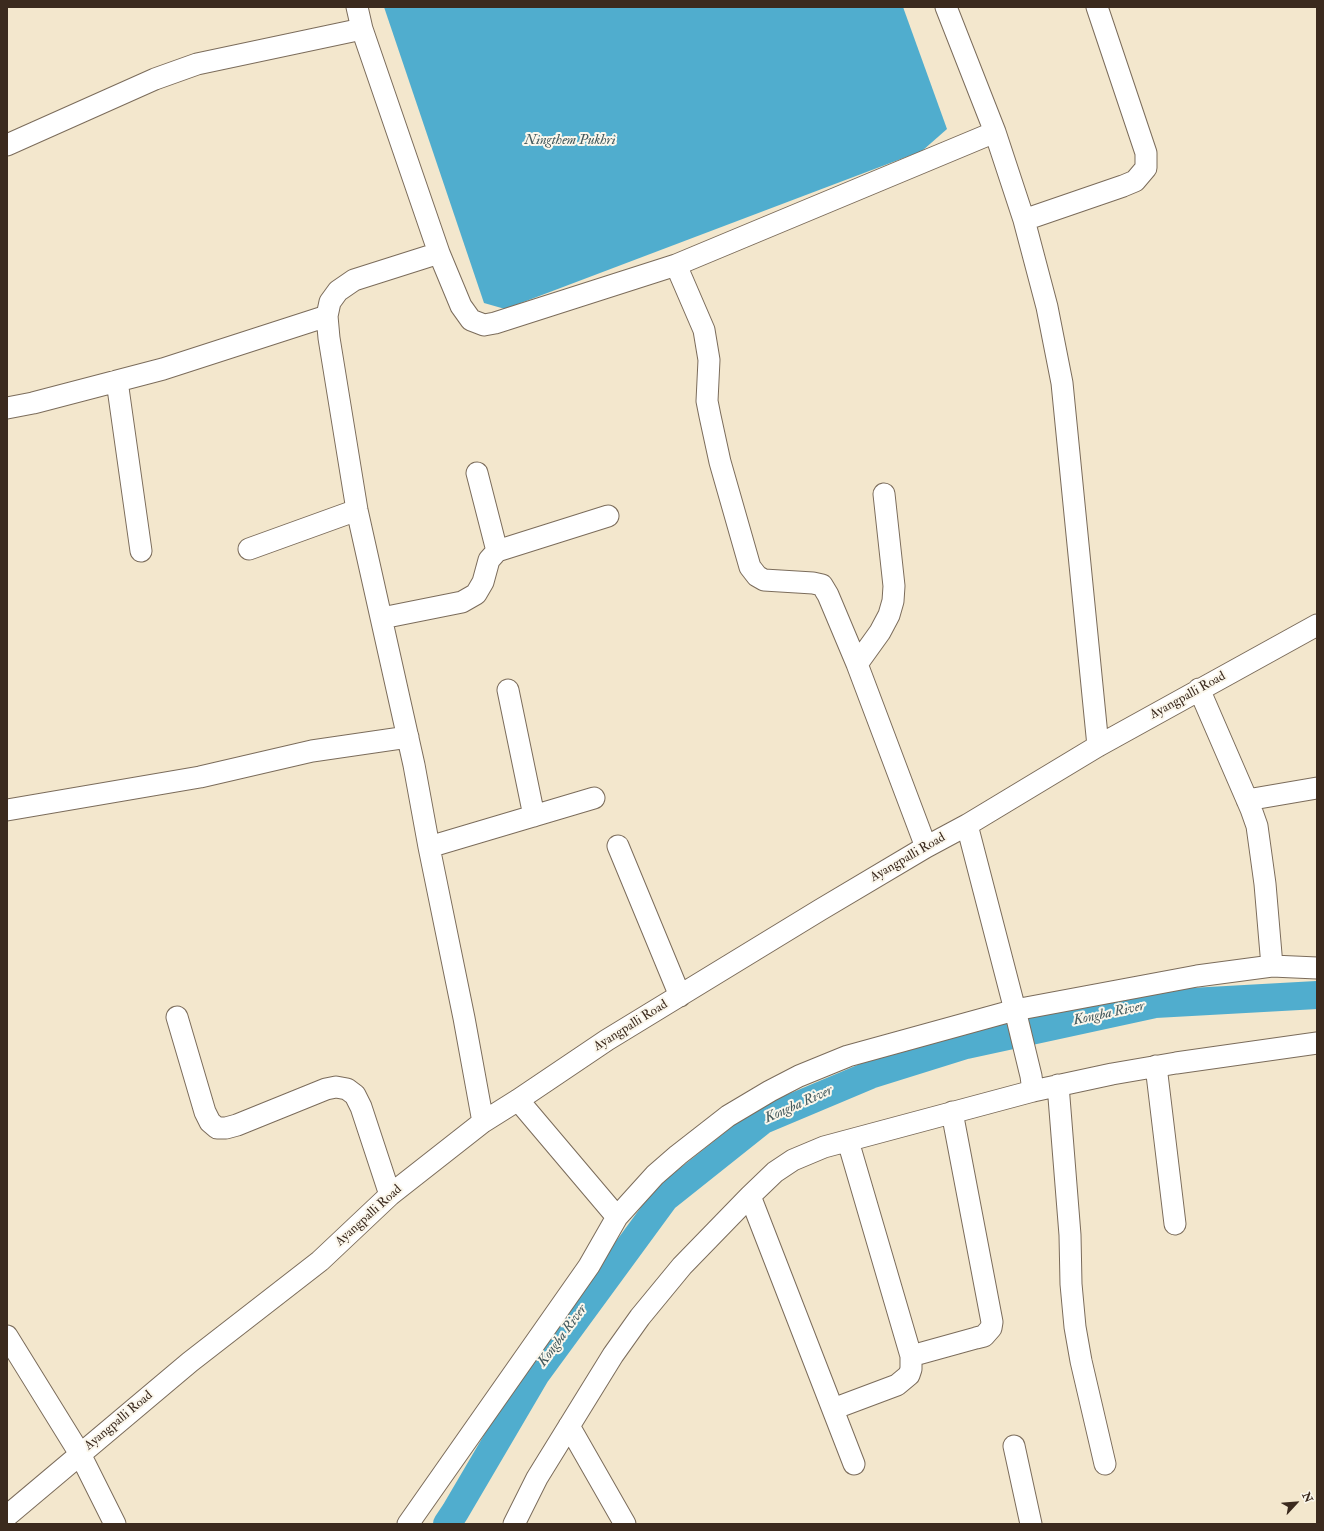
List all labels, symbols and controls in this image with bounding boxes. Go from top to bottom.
water label: Ningthem Pukhri [524,133,616,149]
street label: Ayangpalli Road [1147,669,1229,723]
street label: Ayangpalli Road [868,830,948,886]
street label: Ayangpalli Road [591,997,671,1055]
water label: Kongba River [1072,998,1146,1030]
water label: Kongba River [762,1083,836,1127]
street label: Ayangpalli Road [333,1182,405,1250]
water label: Kongba River [535,1302,591,1370]
street label: Ayangpalli Road [82,1388,156,1454]
north arrow [1276,1483,1316,1523]
text: N [1299,1490,1315,1505]

